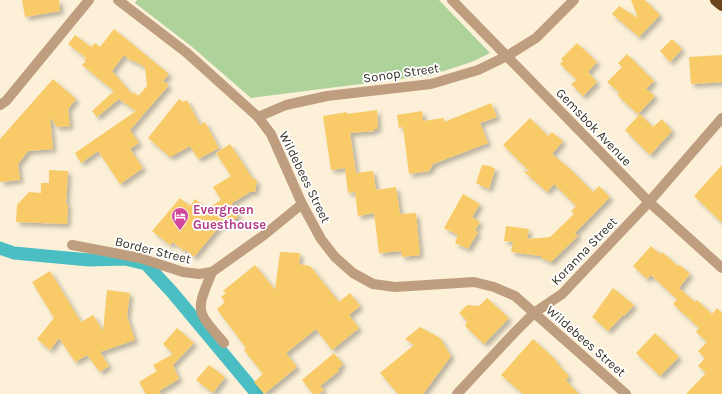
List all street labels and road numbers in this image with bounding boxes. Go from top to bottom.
street label: Sonop Street [362,60,440,86]
street label: Gemsbok Avenue [553,85,635,169]
street label: Wildebees Street [276,129,334,225]
street label: Koranna Street [548,214,620,288]
street label: Border Street [113,233,193,267]
street label: Wildebees Street [543,302,629,380]

